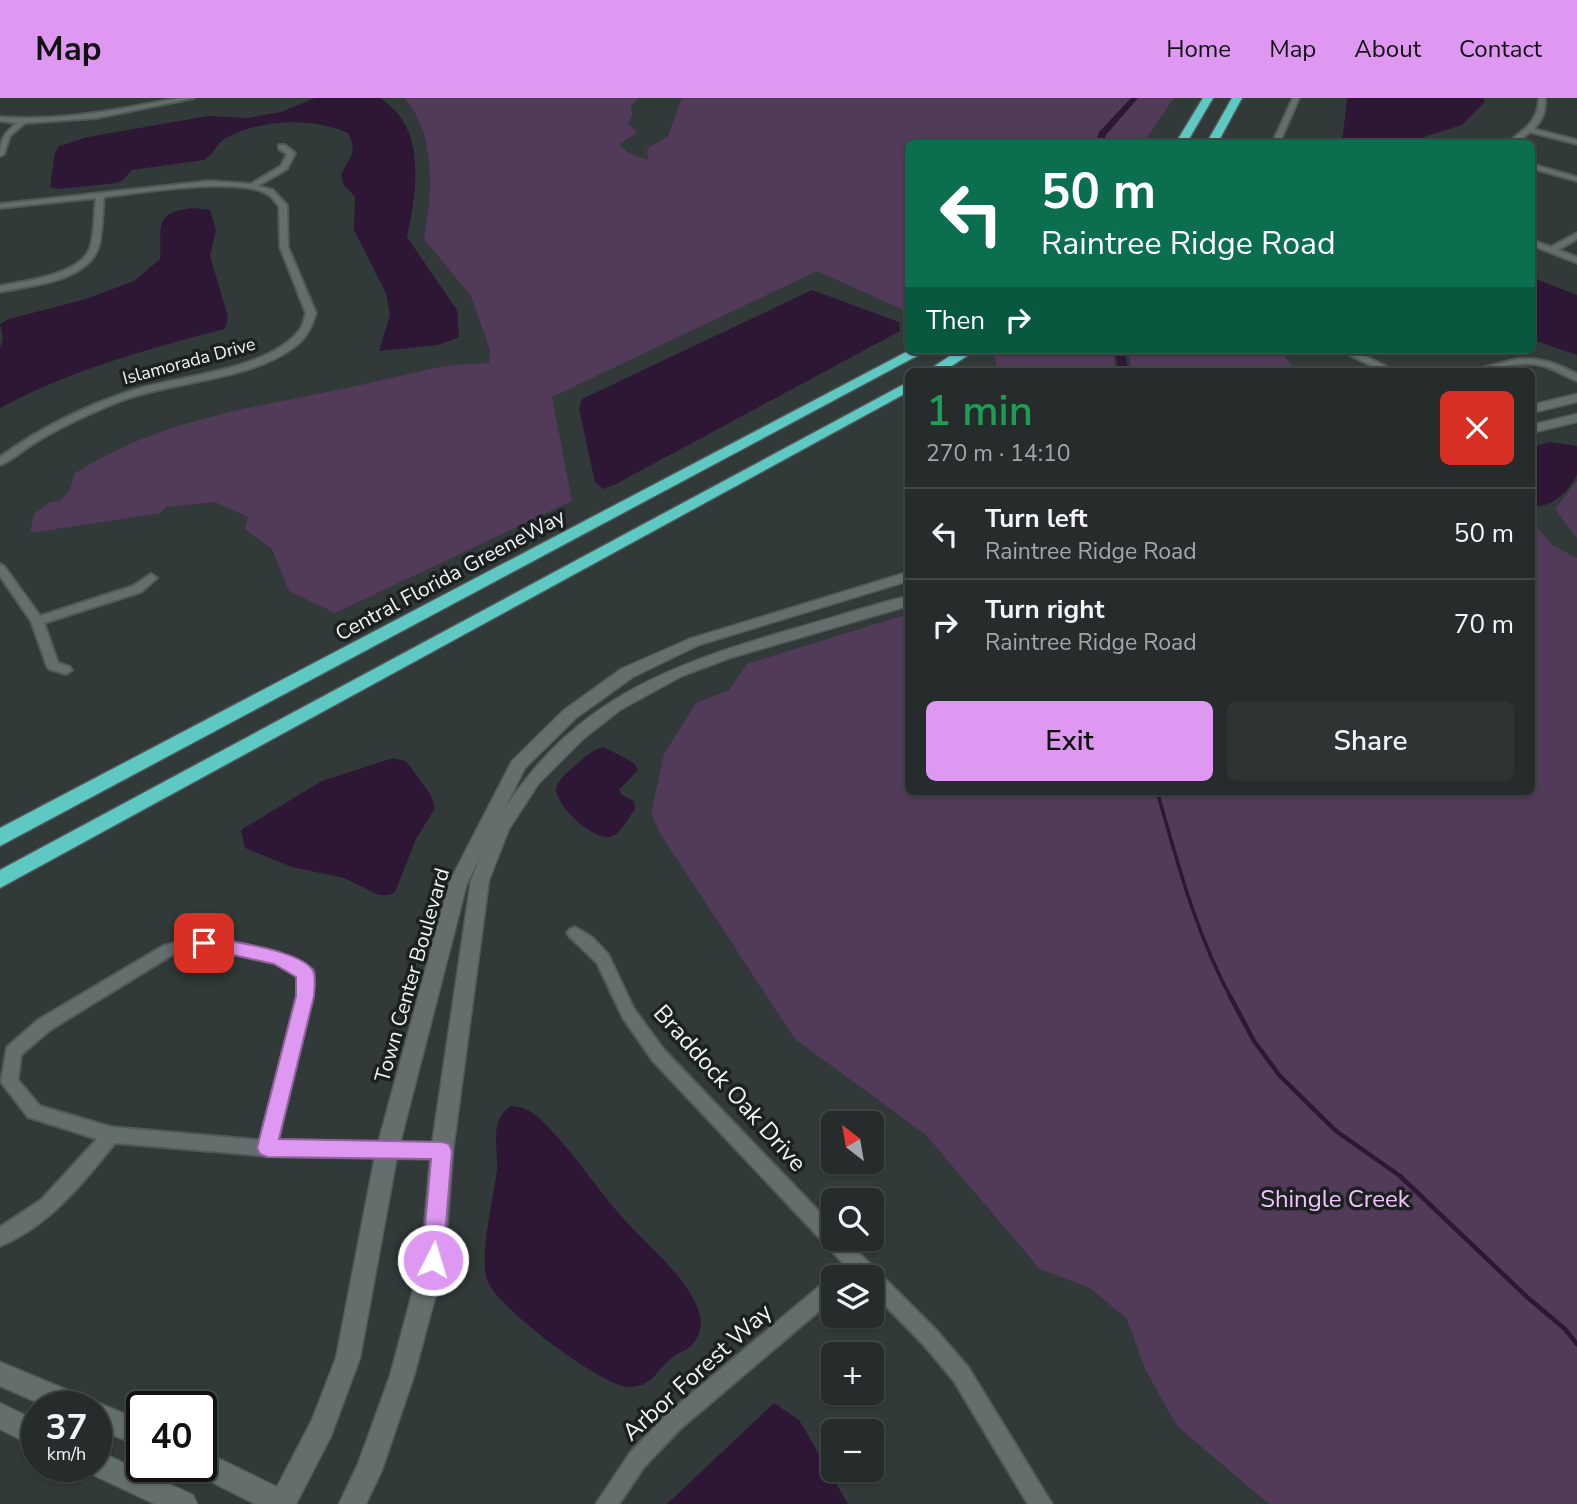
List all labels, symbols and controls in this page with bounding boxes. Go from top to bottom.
text: Map [35,27,102,72]
text: Home [1166,33,1231,65]
text: Map [1269,33,1316,65]
text: About [1354,33,1421,65]
text: Contact [1459,33,1542,65]
text: 50 m [1041,158,1156,225]
icon: left [926,168,1017,259]
text: Raintree Ridge Road [1041,222,1336,265]
icon: right [999,301,1037,339]
text: Then [926,303,985,338]
street label: Islamorada Drive [120,332,258,390]
text: 1 min [926,383,1033,440]
button: close [1440,391,1514,465]
text: 270 m · 14:10 [926,438,1071,469]
text: Turn left [985,501,1088,536]
street label: Central Florida GreeneWay [330,502,570,648]
icon: left [926,515,964,553]
text: 50 m [1454,516,1514,551]
text: Raintree Ridge Road [985,536,1197,567]
text: Turn right [985,592,1104,627]
icon: right [926,606,964,644]
text: 70 m [1454,607,1514,642]
text: Raintree Ridge Road [985,627,1197,658]
button: Exit [926,701,1213,781]
button: Share [1227,701,1514,781]
street label: Town Center Boulevard [368,865,456,1085]
pin [174,913,234,973]
icon: arrive [185,924,223,962]
street label: Braddock Oak Drive [646,998,814,1178]
north arrow [821,1111,884,1174]
map controls [821,1111,884,1482]
park label: Shingle Creek [1260,1183,1411,1215]
button: search [821,1188,884,1251]
position arrow [396,1223,470,1297]
button: layers [821,1265,884,1328]
street label: Arbor Forest Way [615,1296,779,1448]
button: + [821,1342,884,1405]
speed limit sign: 40 [126,1391,217,1482]
text: 37 [45,1404,88,1451]
button: − [821,1419,884,1482]
text: km/h [47,1442,86,1466]

